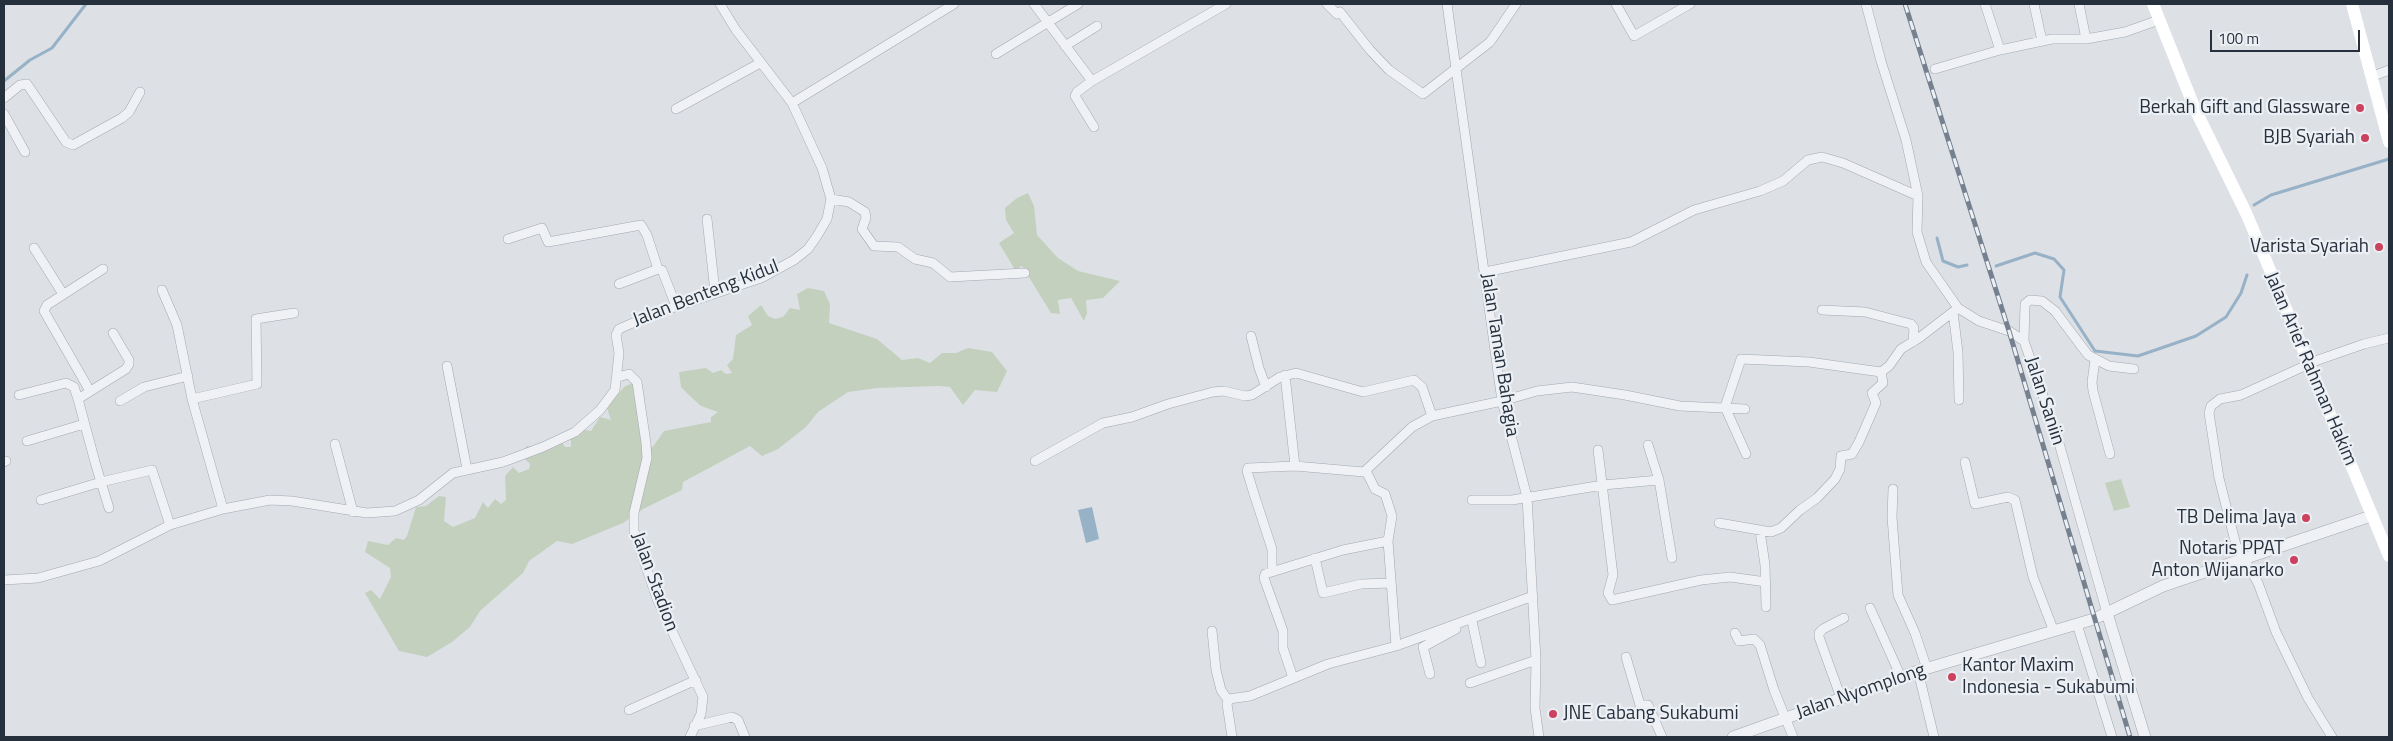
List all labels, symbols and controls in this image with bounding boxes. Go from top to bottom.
scale bar [2213,20,2363,52]
text: 100 m [2218,27,2259,50]
place label: Berkah Gift and Glassware [2139,97,2350,119]
marker: Berkah Gift and Glassware [2354,102,2366,114]
place label: BJB Syariah [2263,127,2355,149]
marker: BJB Syariah [2359,132,2371,144]
place label: Varista Syariah [2250,236,2369,258]
marker: Varista Syariah [2373,241,2385,253]
street label: Jalan Benteng Kidul [630,256,782,332]
street label: Jalan Arief Rahman Hakim [2259,269,2361,469]
street label: Jalan Taman Bahagia [1475,272,1523,438]
street label: Jalan Saniin [2019,354,2069,448]
place label: TB Delima Jaya [2177,507,2296,529]
marker: TB Delima Jaya [2300,512,2312,524]
street label: Jalan Stadion [625,529,683,635]
place label: Notaris PPAT Anton Wijanarko [2152,538,2284,582]
marker: Notaris PPAT Anton Wijanarko [2288,554,2300,566]
place label: Kantor Maxim Indonesia - Sukabumi [1962,655,2135,699]
street label: Jalan Nyomplong [1793,659,1929,725]
marker: Kantor Maxim Indonesia - Sukabumi [1946,671,1958,683]
place label: JNE Cabang Sukabumi [1563,703,1739,725]
marker: JNE Cabang Sukabumi [1547,708,1559,720]

